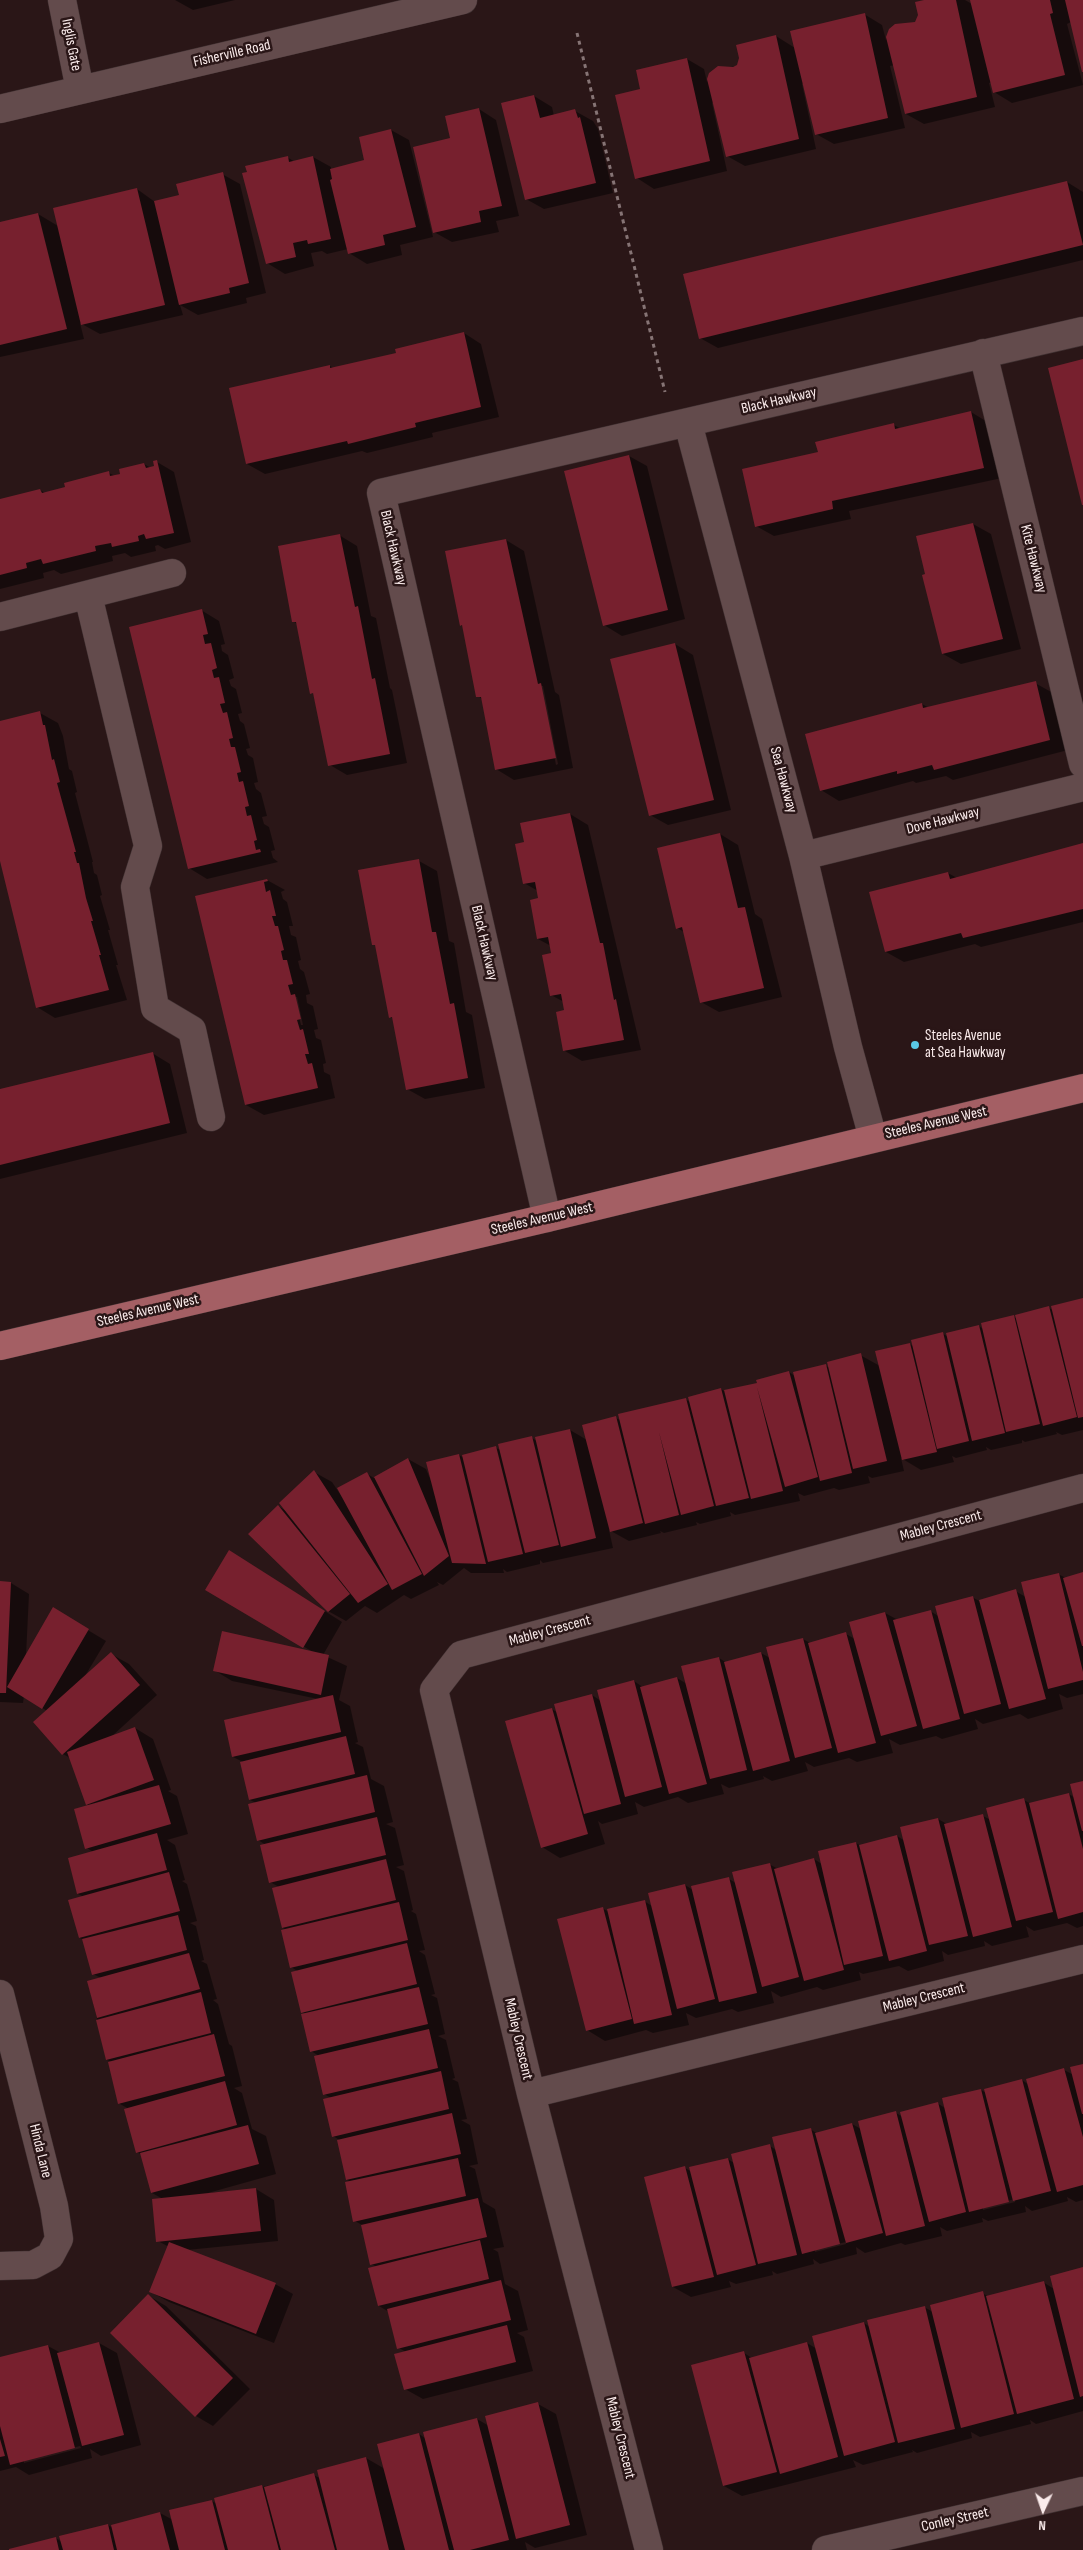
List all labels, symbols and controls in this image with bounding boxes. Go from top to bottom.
street label: Inglis Gate [57,17,85,73]
street label: Fisherville Road [192,36,272,72]
street label: Black Hawkway [740,384,818,418]
street label: Black Hawkway [376,509,410,587]
street label: Kite Hawkway [1016,523,1050,595]
street label: Sea Hawkway [766,745,800,815]
street label: Dove Hawkway [905,803,981,839]
street label: Black Hawkway [467,904,501,982]
place label: Steeles Avenue at Sea Hawkway [925,1027,1006,1062]
marker: Steeles Avenue at Sea Hawkway [909,1039,921,1051]
street label: Steeles Avenue West [883,1103,989,1143]
street label: Steeles Avenue West [489,1199,595,1239]
street label: Steeles Avenue West [95,1291,201,1331]
street label: Mabley Crescent [898,1506,984,1546]
street label: Mabley Crescent [507,1611,593,1651]
street label: Mabley Crescent [881,1979,967,2017]
street label: Mabley Crescent [500,1996,536,2082]
street label: Hinda Lane [25,2122,55,2180]
street label: Mabley Crescent [601,2395,639,2481]
north arrow [1018,2485,1068,2535]
street label: Conley Street [920,2504,990,2536]
text: N [1038,2517,1046,2534]

